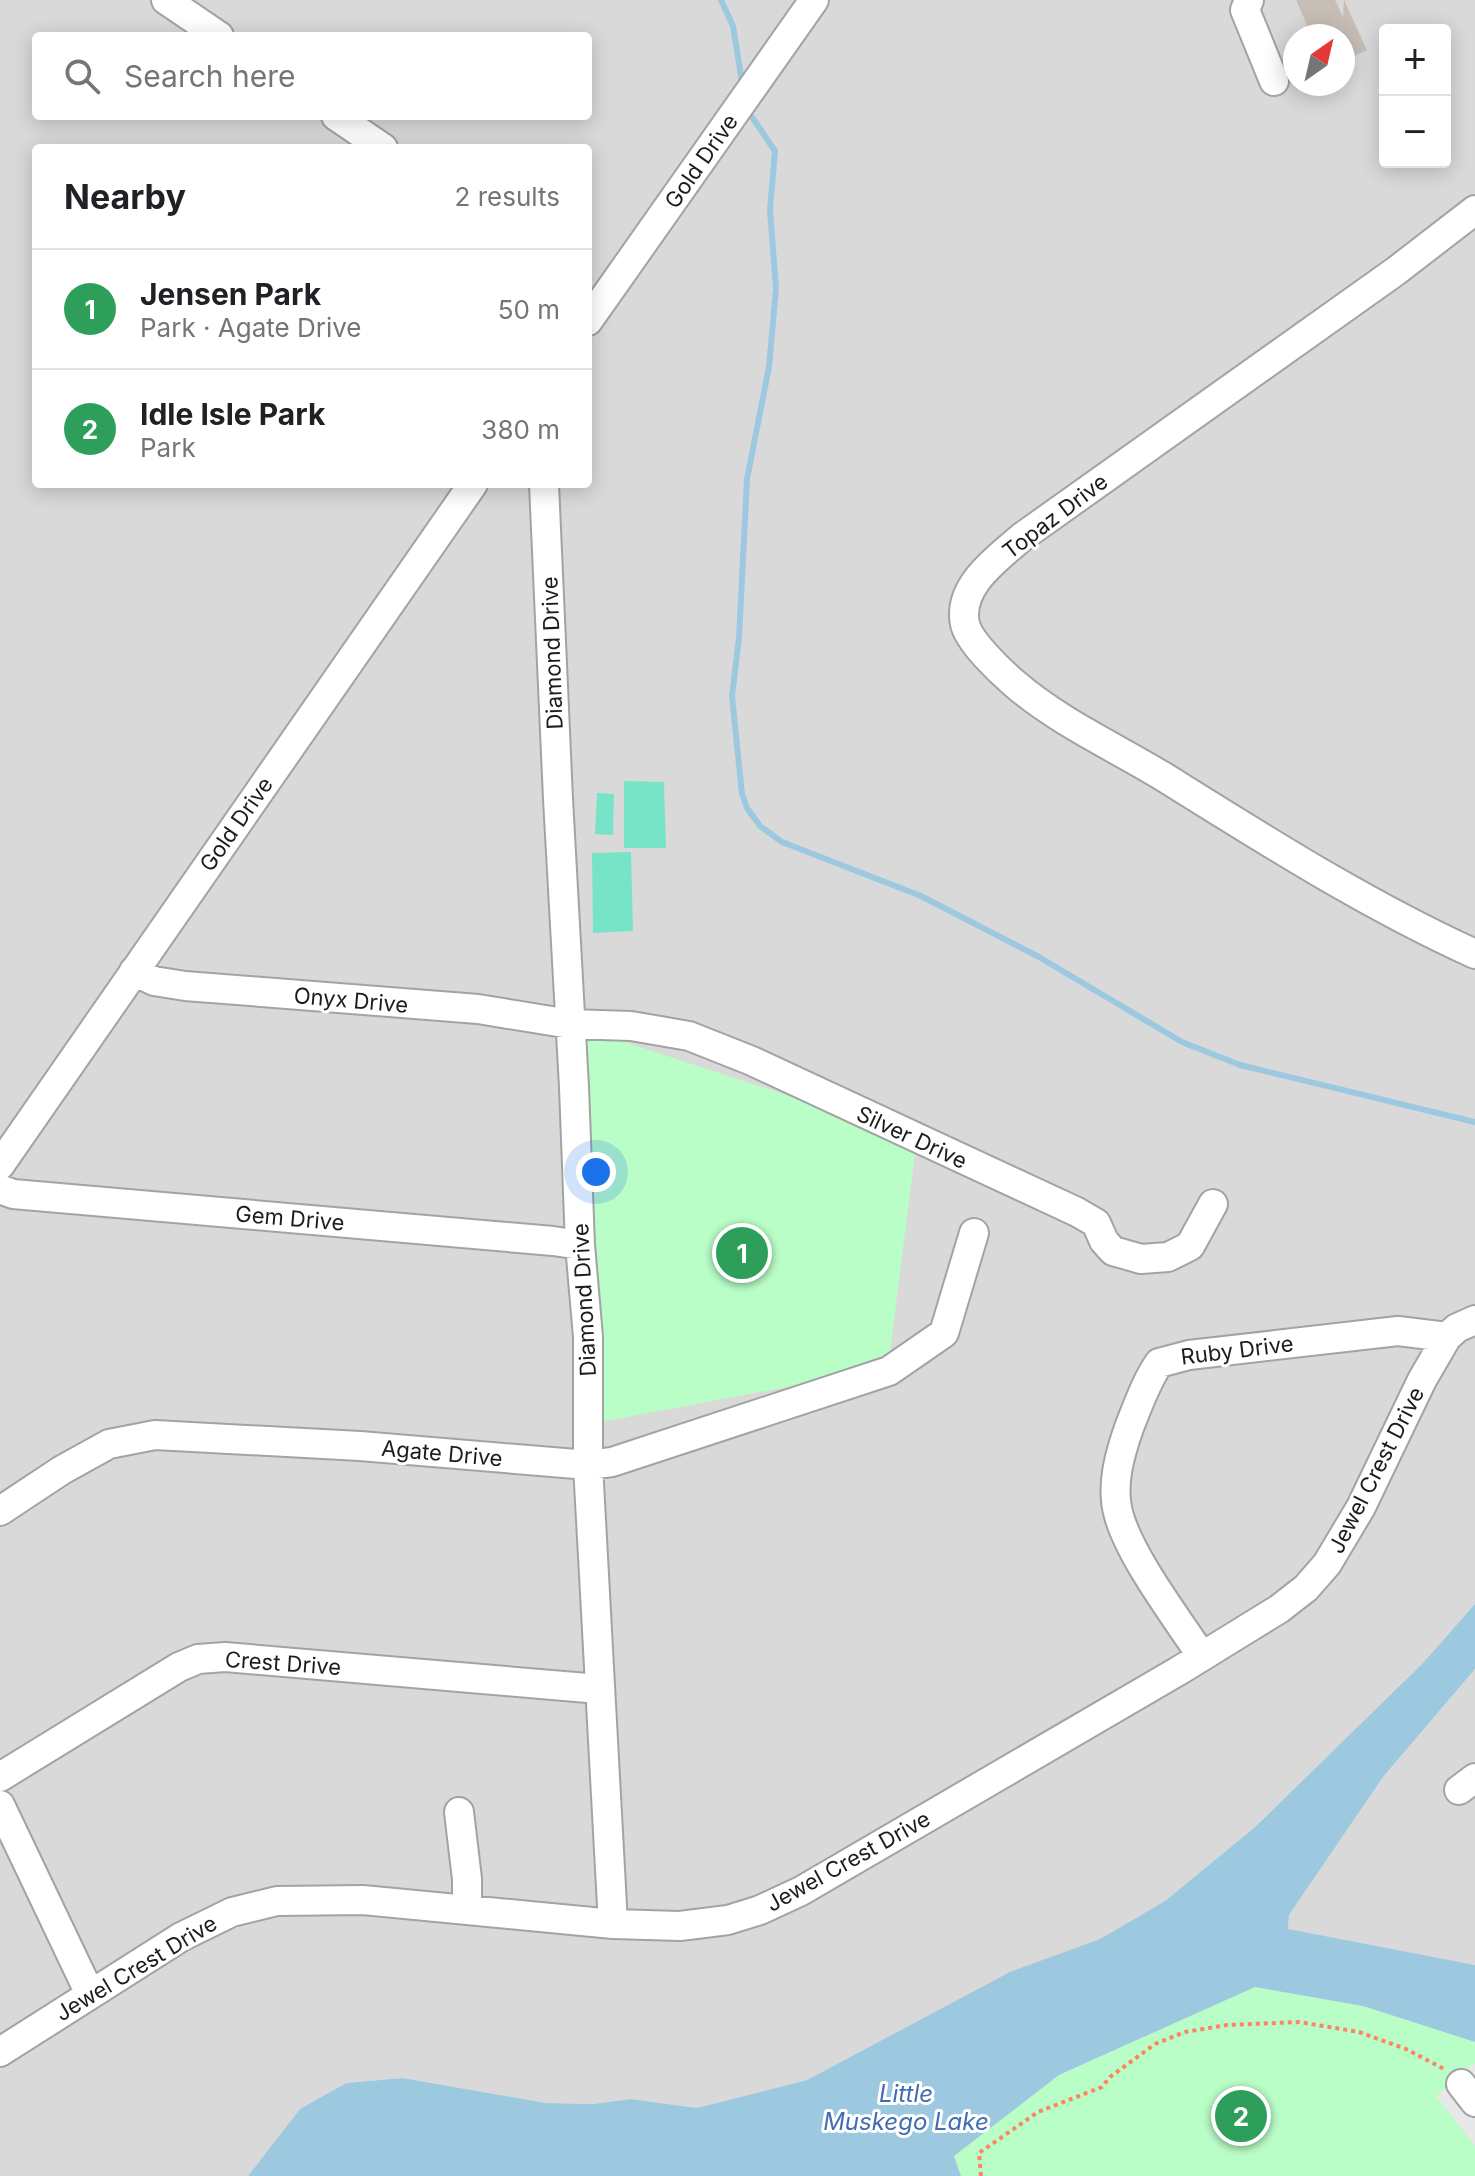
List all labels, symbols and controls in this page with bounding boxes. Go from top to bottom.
north arrow [1283,24,1355,96]
map controls [1379,24,1451,168]
button: + [1379,24,1451,96]
search box [32,32,592,120]
icon: search [60,54,104,98]
text: Search here [124,58,296,94]
button: − [1379,96,1451,168]
street label: Gold Drive [659,109,743,213]
text: Nearby [64,176,186,217]
text: 2 results [455,181,560,212]
text: Jensen Park [140,276,321,312]
text: 1 [84,294,96,325]
text: 50 m [498,294,560,325]
text: Park · Agate Drive [140,312,362,343]
text: Idle Isle Park [140,396,325,432]
text: 2 [82,414,98,445]
text: 380 m [481,414,560,445]
text: Park [140,432,196,463]
street label: Topaz Drive [997,468,1113,564]
street label: Diamond Drive [536,576,568,730]
street label: Gold Drive [194,772,278,876]
street label: Onyx Drive [293,982,409,1018]
street label: Silver Drive [853,1100,971,1174]
your location [576,1152,616,1192]
street label: Gem Drive [234,1200,346,1236]
street label: Diamond Drive [567,1223,601,1377]
pin: 1 [716,1223,768,1283]
street label: Ruby Drive [1179,1330,1295,1370]
street label: Jewel Crest Drive [1323,1382,1429,1558]
street label: Agate Drive [380,1435,504,1471]
street label: Crest Drive [224,1646,342,1680]
street label: Jewel Crest Drive [762,1805,934,1917]
street label: Jewel Crest Drive [51,1910,221,2026]
water label: Little Muskego Lake [823,2079,989,2136]
pin: 2 [1215,2086,1267,2146]

